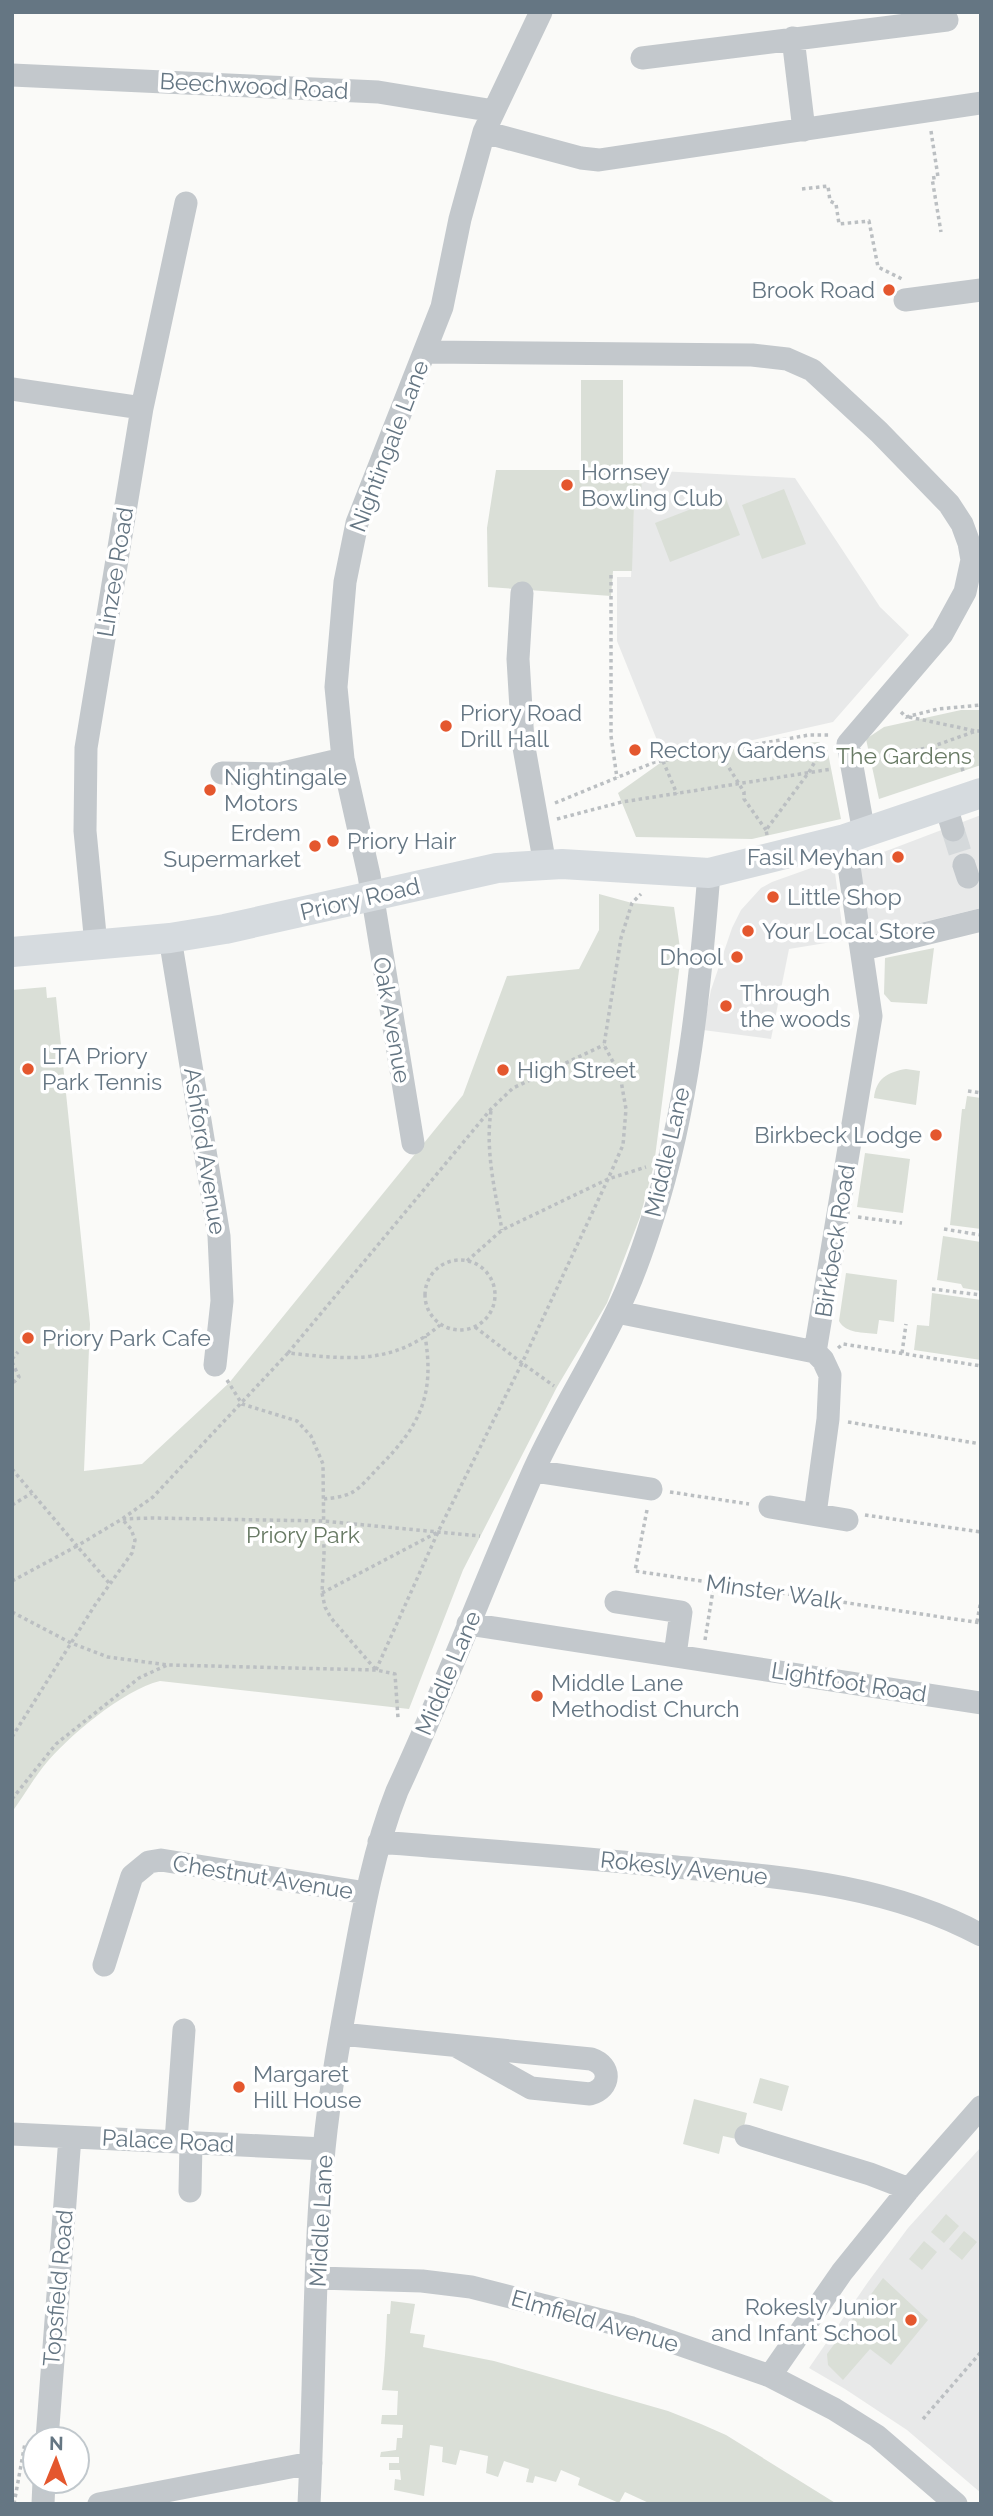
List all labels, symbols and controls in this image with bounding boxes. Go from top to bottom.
street label: Beechwood Road [159,67,349,104]
place label: Brook Road [751,276,875,303]
marker: Brook Road [881,282,897,298]
street label: Nightingale Lane [343,356,434,535]
place label: Hornsey Bowling Club [581,458,723,511]
marker: Hornsey Bowling Club [559,477,575,493]
street label: Linzee Road [91,505,138,639]
place label: Priory Road Drill Hall [460,699,582,752]
marker: Priory Road Drill Hall [438,718,454,734]
place label: Rectory Gardens [649,736,826,763]
marker: Rectory Gardens [627,742,643,758]
park label: The Gardens [836,742,972,769]
place label: Nightingale Motors [224,763,347,816]
marker: Nightingale Motors [202,782,218,798]
place label: Erdem Supermarket [163,819,301,872]
place label: Priory Hair [347,827,456,854]
marker: Priory Hair [325,833,341,849]
marker: Erdem Supermarket [307,838,323,854]
place label: Fasil Meyhan [747,843,884,870]
marker: Fasil Meyhan [890,849,906,865]
street label: Priory Road [297,872,422,925]
place label: Little Shop [787,883,902,910]
marker: Little Shop [765,889,781,905]
place label: Your Local Store [762,917,935,944]
marker: Your Local Store [740,923,756,939]
place label: Dhool [660,943,724,970]
marker: Dhool [729,949,745,965]
street label: Oak Avenue [368,955,417,1085]
place label: Through the woods [740,979,851,1032]
marker: Through the woods [718,998,734,1014]
place label: LTA Priory Park Tennis [42,1042,162,1095]
place label: High Street [517,1056,637,1083]
marker: LTA Priory Park Tennis [20,1061,36,1077]
marker: High Street [495,1062,511,1078]
street label: Ashford Avenue [179,1066,232,1236]
street label: Middle Lane [638,1084,695,1219]
place label: Birkbeck Lodge [754,1121,922,1148]
marker: Birkbeck Lodge [928,1127,944,1143]
street label: Birkbeck Road [809,1163,860,1319]
place label: Priory Park Cafe [42,1324,211,1351]
marker: Priory Park Cafe [20,1330,36,1346]
park label: Priory Park [246,1521,360,1548]
street label: Minster Walk [704,1569,844,1614]
street label: Middle Lane [409,1607,486,1739]
street label: Lightfoot Road [770,1656,929,1707]
place label: Middle Lane Methodist Church [551,1669,740,1722]
marker: Middle Lane Methodist Church [529,1688,545,1704]
street label: Rokesly Avenue [599,1845,769,1890]
street label: Chestnut Avenue [171,1849,355,1904]
place label: Margaret Hill House [253,2060,361,2113]
marker: Margaret Hill House [231,2079,247,2095]
street label: Palace Road [101,2124,235,2157]
street label: Middle Lane [304,2154,337,2288]
street label: Topsfield Road [37,2209,78,2367]
street label: Elmfield Avenue [508,2284,682,2357]
place label: Rokesly Junior and Infant School [711,2293,898,2346]
marker: Rokesly Junior and Infant School [903,2312,919,2328]
north arrow [21,2425,91,2495]
text: N [49,2432,64,2454]

